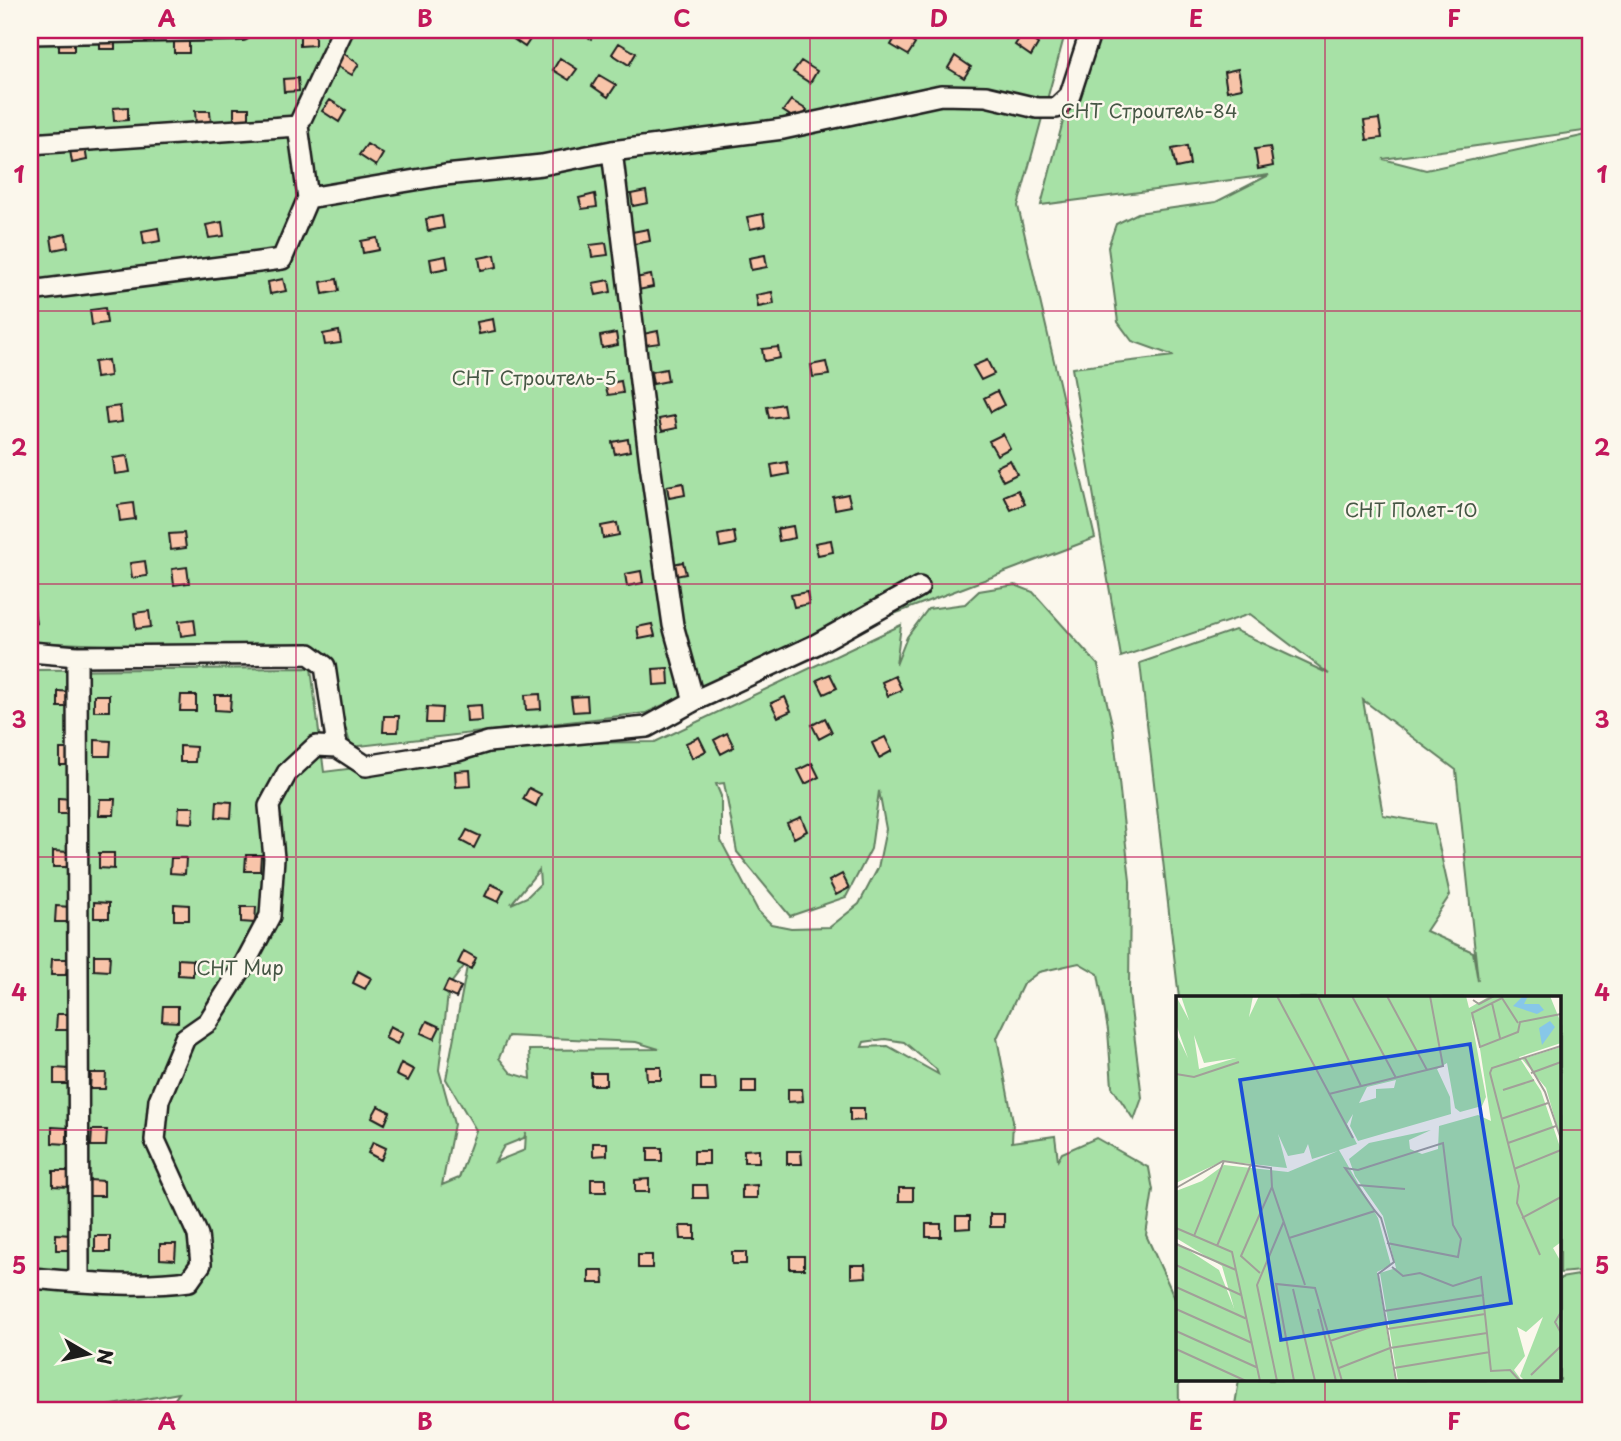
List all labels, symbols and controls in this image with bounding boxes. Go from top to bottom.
text: A [158,0,176,35]
text: B [417,0,433,35]
text: C [673,0,691,35]
text: D [930,0,948,35]
text: E [1189,0,1203,35]
text: F [1447,0,1461,35]
park label: СНТ Строитель-84 [1060,96,1238,124]
text: 1 [14,156,25,191]
text: 1 [1597,156,1608,191]
park label: СНТ Строитель-5 [452,363,616,391]
text: 2 [11,429,27,464]
text: 2 [1594,429,1610,464]
park label: СНТ Полет-10 [1345,495,1477,523]
text: 3 [11,701,27,736]
text: 3 [1594,701,1610,736]
park label: СНТ Мир [196,953,284,981]
text: 4 [11,974,27,1009]
text: 4 [1594,974,1610,1009]
inset map [1176,996,1562,1382]
text: 5 [12,1247,26,1282]
text: 5 [1595,1247,1609,1282]
north arrow [52,1318,122,1388]
text: N [91,1347,121,1366]
text: A [158,1403,176,1438]
text: B [417,1403,433,1438]
text: C [673,1403,691,1438]
text: D [930,1403,948,1438]
text: E [1189,1403,1203,1438]
text: F [1447,1403,1461,1438]

